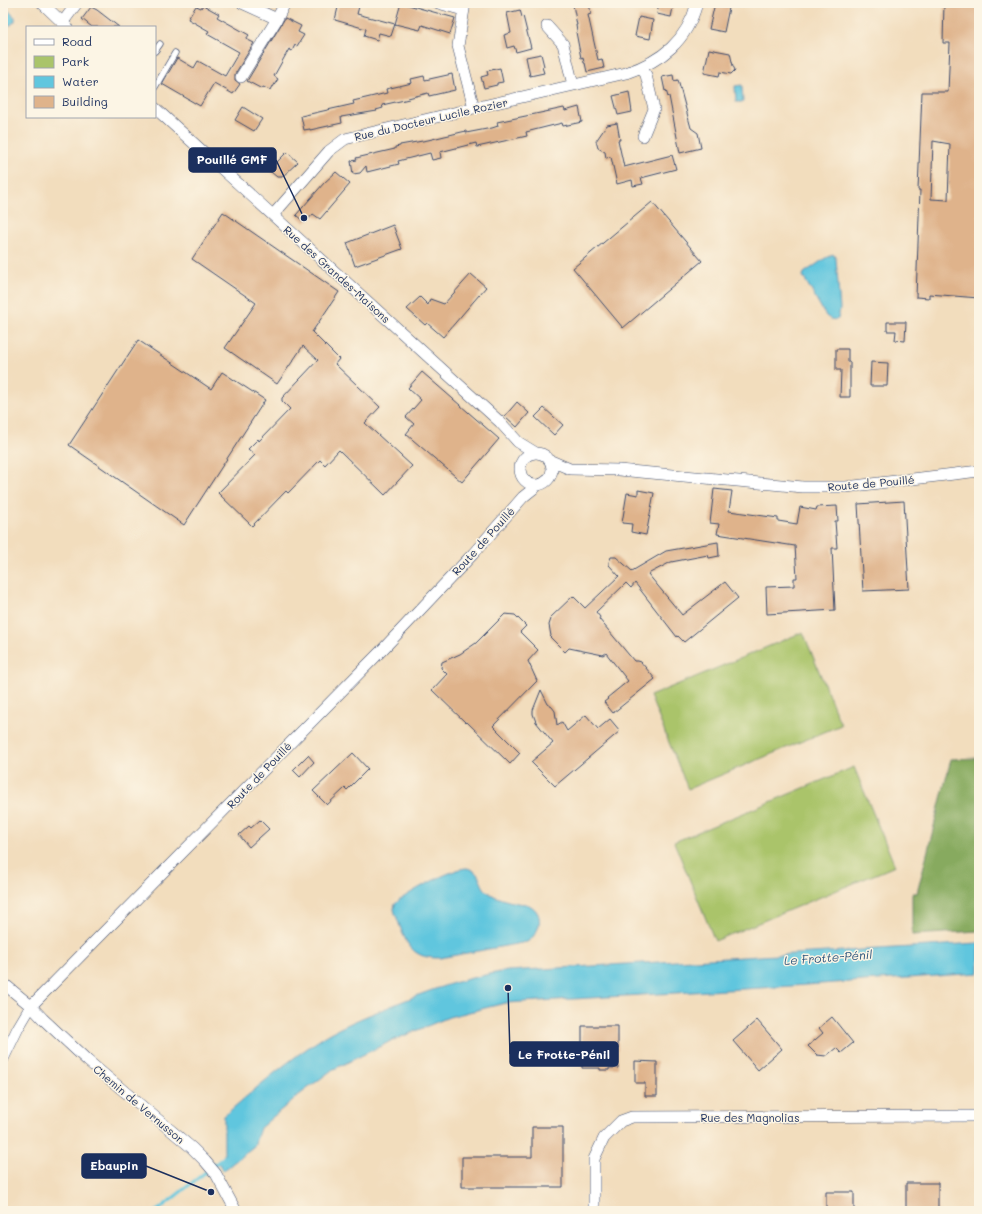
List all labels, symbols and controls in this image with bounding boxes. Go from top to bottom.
legend [26,26,156,118]
text: Road [62,33,92,49]
text: Park [62,53,89,69]
text: Water [62,73,99,89]
text: Building [62,93,108,109]
street label: Rue du Docteur Lucile Rozier [353,94,509,144]
callout: Pouillé GMF [189,148,276,172]
text: Pouillé GMF [196,151,268,167]
street label: Rue des Grandes-Maisons [280,222,394,326]
street label: Route de Pouillé [827,472,915,494]
street label: Route de Pouillé [448,504,518,578]
street label: Route de Pouillé [223,738,295,812]
water label: Le Frotte-Pénil [783,946,873,968]
callout: Le Frotte-Pénil [510,1042,618,1066]
text: Le Frotte-Pénil [518,1046,610,1062]
street label: Chemin de Vernusson [90,1061,188,1147]
street label: Rue des Magnolias [701,1110,800,1125]
callout: Ebaupin [82,1154,146,1178]
text: Ebaupin [90,1157,138,1173]

